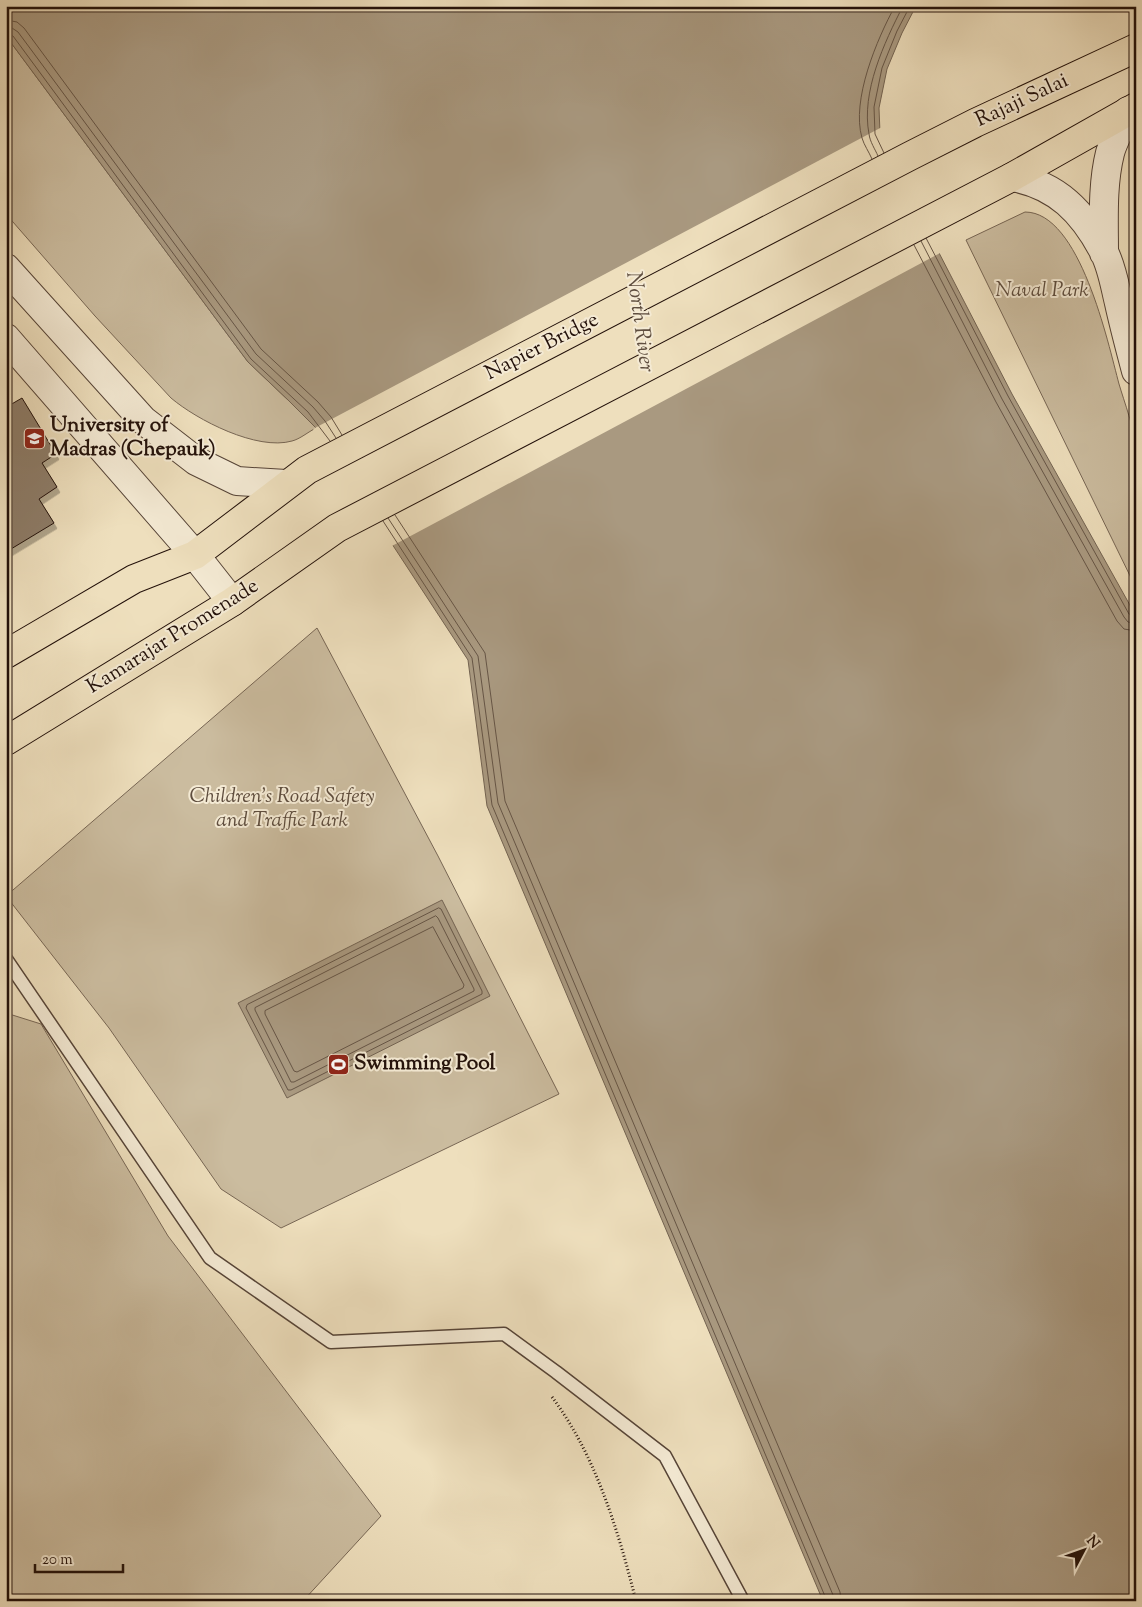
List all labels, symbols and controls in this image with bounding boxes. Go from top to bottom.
street label: Rajaji Salai [970,66,1074,136]
water label: North River [616,270,662,375]
park label: Naval Park [995,276,1089,306]
street label: Napier Bridge [480,305,604,389]
place label: University of Madras (Chepauk) [50,411,215,465]
school or university icon: University of Madras (Chepauk) [22,426,46,450]
street label: Kamarajar Promenade [81,572,265,702]
park label: Children's Road Safety and Traffic Park [189,782,375,836]
place label: Swimming Pool [354,1049,496,1079]
sports icon: Swimming Pool [326,1052,350,1076]
north arrow [1060,1524,1110,1574]
text: N [1081,1532,1104,1554]
scale bar [35,1542,122,1574]
text: 20 m [42,1550,73,1571]

